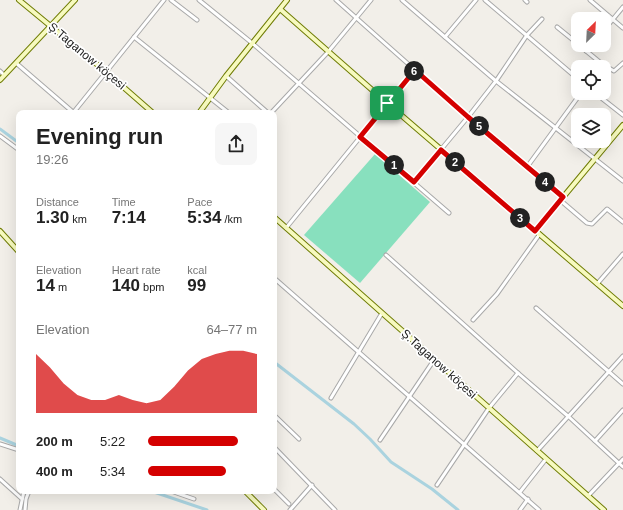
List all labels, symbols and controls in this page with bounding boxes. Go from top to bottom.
north arrow [571,12,611,52]
map controls [571,12,611,148]
street label: Ş.Taganow köçesi [45,20,129,92]
button: locate [571,60,611,100]
pin: 6 [404,61,424,81]
text: 6 [411,65,417,77]
pin [370,86,404,120]
icon: arrive [376,92,398,114]
button: layers [571,108,611,148]
pin: 5 [469,116,489,136]
text: 5 [476,120,482,132]
button: share [215,123,257,165]
text: Evening run [36,124,163,149]
text: 19:26 [36,152,69,167]
pin: 2 [445,152,465,172]
pin: 1 [384,155,404,175]
text: 2 [452,156,458,168]
text: 1 [391,159,397,171]
pin: 4 [535,172,555,192]
text: 4 [542,176,548,188]
text: Distance [36,196,79,208]
text: Time [112,196,136,208]
text: Pace [187,196,212,208]
text: 1.30 [36,208,69,227]
text: 7:14 [112,208,146,227]
text: 5:34 [187,208,221,227]
pin: 3 [510,208,530,228]
text: 3 [517,212,523,224]
text: km [69,213,87,225]
text: /km [221,213,242,225]
text: Elevation [36,264,81,276]
text: Heart rate [112,264,161,276]
text: kcal [187,264,207,276]
text: 14 [36,276,55,295]
text: 140 [112,276,140,295]
text: 99 [187,276,206,295]
text: m [55,281,67,293]
text: bpm [140,281,165,293]
text: Elevation [36,322,89,337]
text: 64–77 m [206,322,257,337]
street label: Ş.Taganow köçesi [398,326,480,402]
text: 200 m [36,434,73,449]
text: 5:22 [100,434,125,449]
text: 400 m [36,464,73,479]
text: 5:34 [100,464,125,479]

